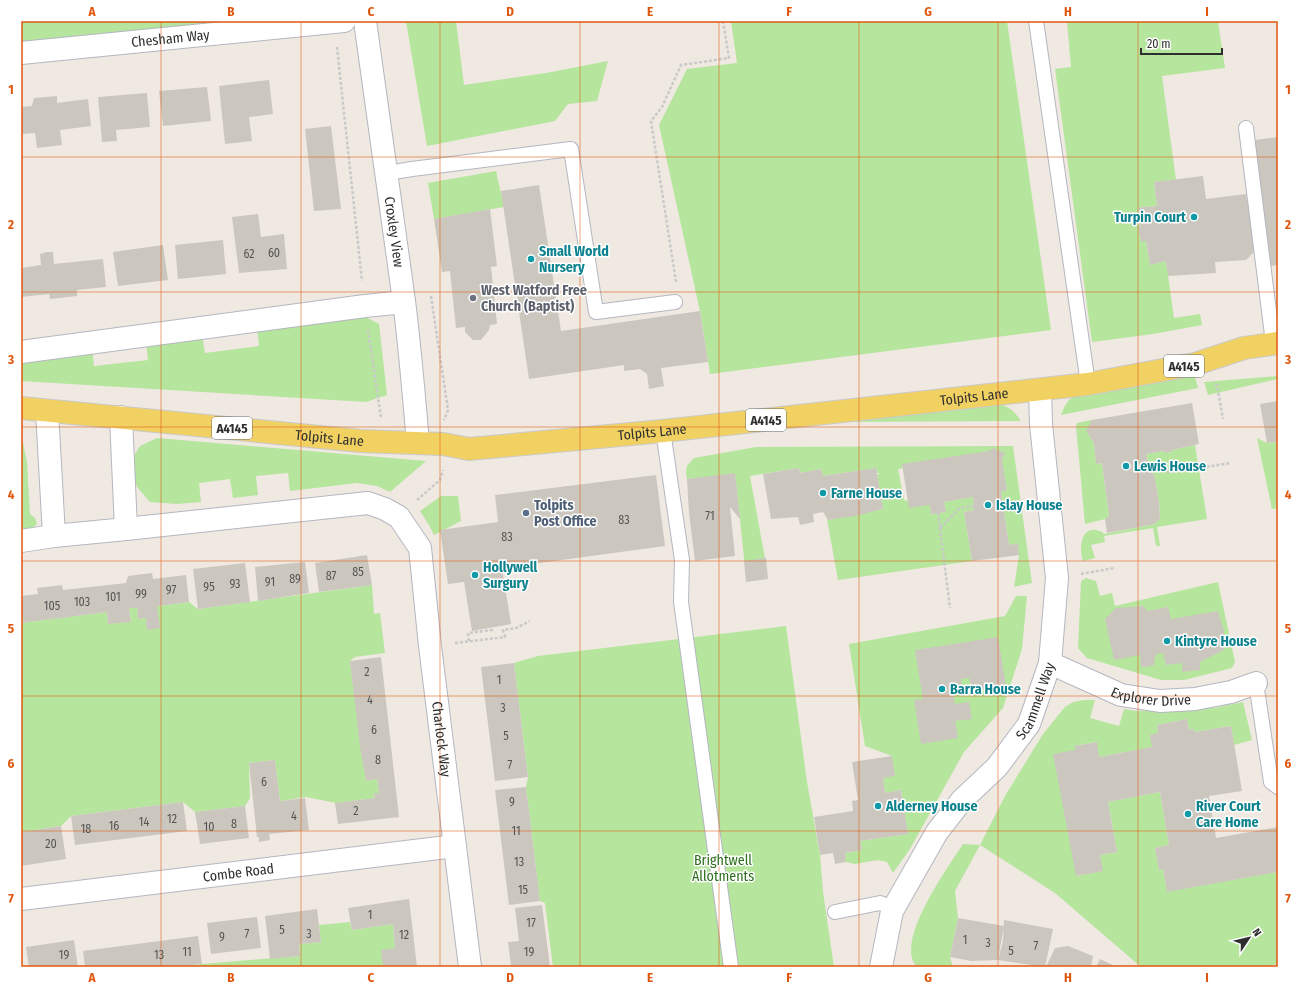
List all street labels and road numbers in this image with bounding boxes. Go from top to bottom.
street label: Chesham Way [130,26,211,51]
street label: Croxley View [381,195,408,269]
road number: A4145 [1164,355,1204,377]
street label: Tolpits Lane [939,384,1009,409]
road number: A4145 [746,409,786,431]
road number: A4145 [212,417,252,439]
street label: Tolpits Lane [617,420,687,444]
street label: Tolpits Lane [294,426,365,450]
street label: Scammell Way [1012,659,1058,743]
street label: Explorer Drive [1108,683,1191,710]
street label: Charlock Way [428,700,455,779]
street label: Combe Road [202,860,275,885]

